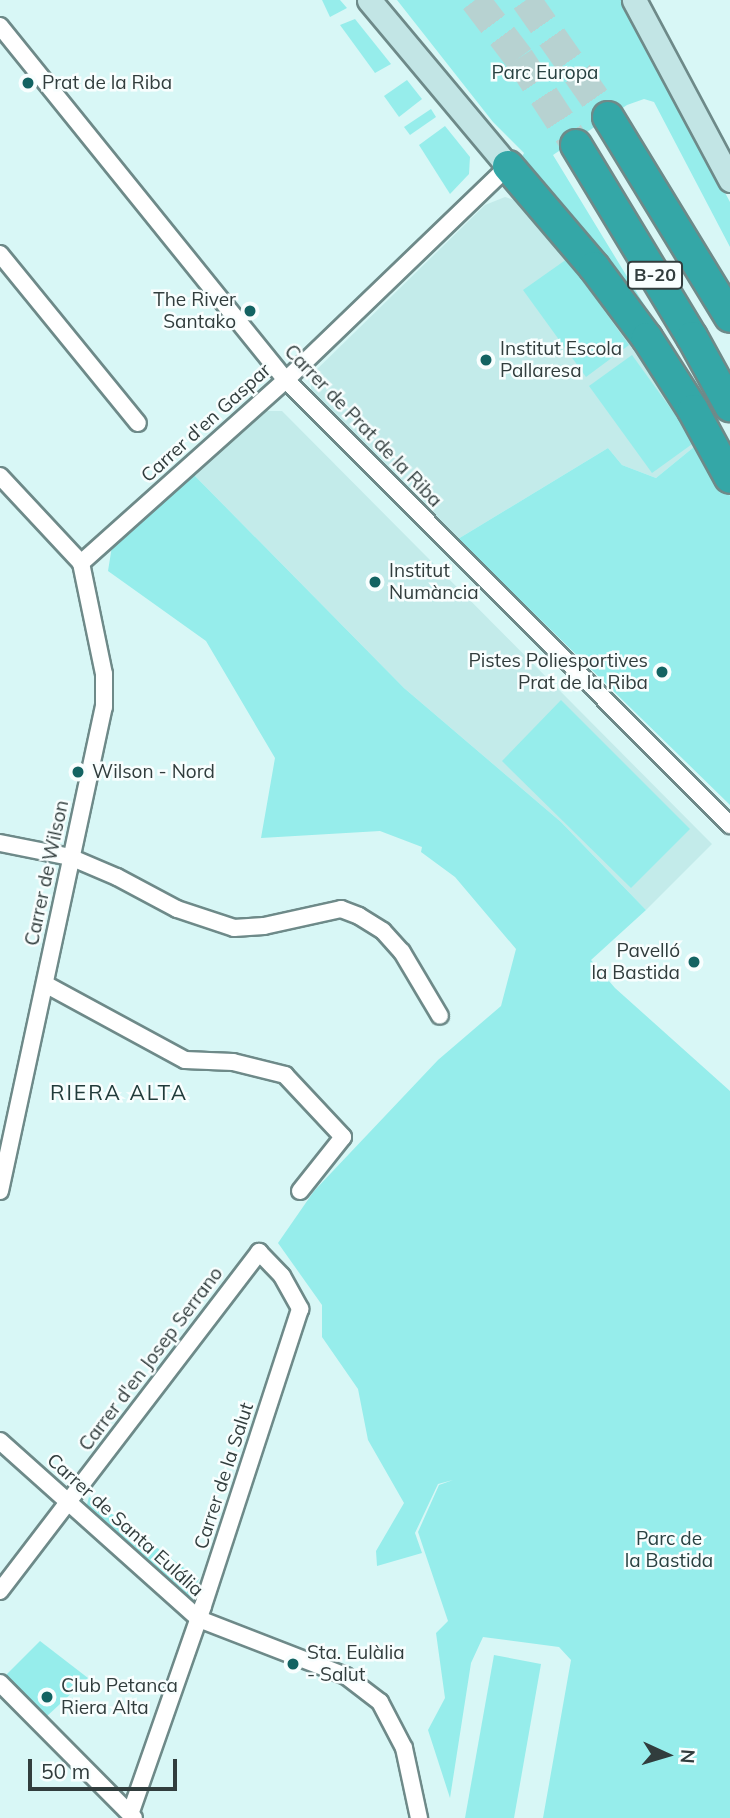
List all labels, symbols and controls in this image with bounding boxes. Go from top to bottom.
park label: Parc Europa [491,62,599,84]
place label: Prat de la Riba [42,72,172,94]
marker: Prat de la Riba [20,75,36,91]
road number: B-20 [627,260,683,290]
place label: The River Santako [153,289,236,333]
marker: The River Santako [242,303,258,319]
place label: Institut Escola Pallaresa [500,338,622,382]
street label: Carrer de Prat de la Riba [280,340,446,512]
marker: Institut Escola Pallaresa [478,352,494,368]
street label: Carrer d'en Gaspar [137,359,275,487]
place label: Institut Numància [389,560,479,604]
marker: Institut Numància [367,574,383,590]
place label: Pistes Poliesportives Prat de la Riba [468,650,648,694]
marker: Pistes Poliesportives Prat de la Riba [654,664,670,680]
place label: Wilson - Nord [92,761,215,783]
marker: Wilson - Nord [70,764,86,780]
street label: Carrer de Wilson [20,798,74,948]
place label: Pavelló la Bastida [591,940,680,984]
marker: Pavelló la Bastida [686,954,702,970]
district label: RIERA ALTA [51,1079,187,1105]
street label: Carrer d'en Josep Serrano [74,1263,228,1455]
street label: Carrer de la Salut [190,1400,258,1552]
street label: Carrer de Santa Eulália [42,1449,208,1601]
park label: Parc de la Bastida [625,1528,713,1572]
place label: Sta. Eulàlia - Salut [307,1642,405,1686]
marker: Sta. Eulàlia - Salut [285,1656,301,1672]
place label: Club Petanca Riera Alta [61,1675,178,1719]
marker: Club Petanca Riera Alta [39,1689,55,1705]
north arrow [632,1720,702,1790]
scale bar [32,1744,180,1788]
text: N [675,1748,700,1764]
text: 50 m [41,1758,90,1784]

